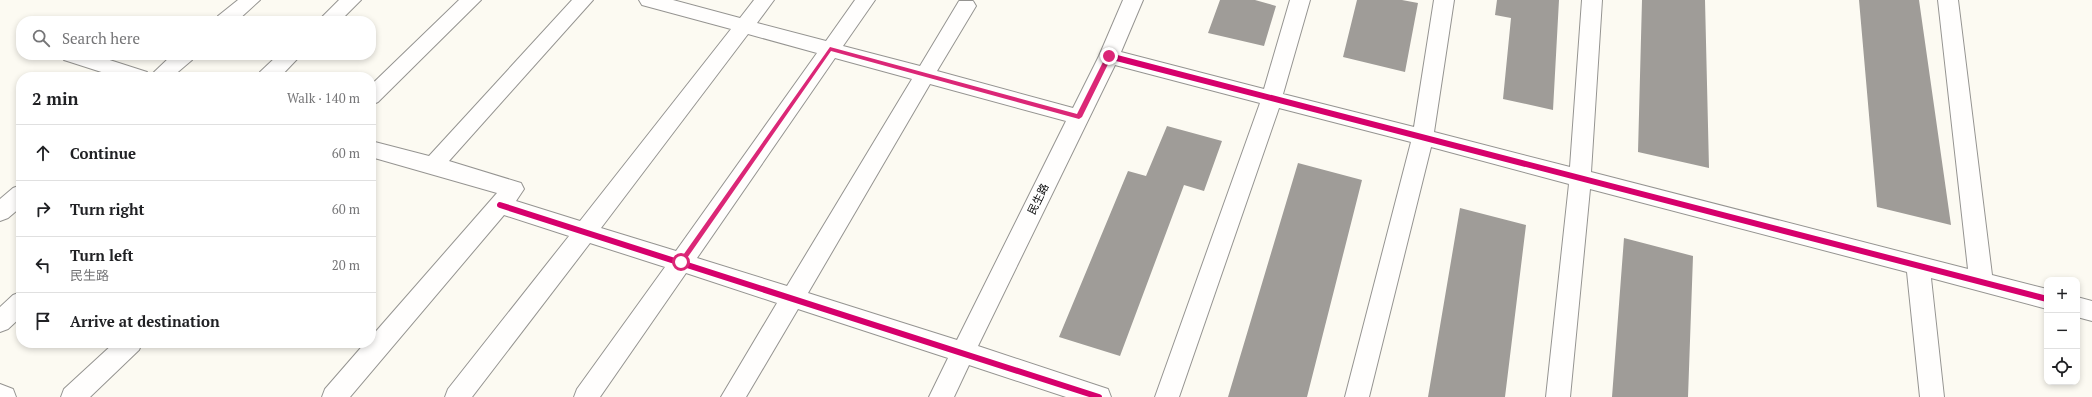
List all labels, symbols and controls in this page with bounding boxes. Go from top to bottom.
search box [16,16,376,60]
icon: search [30,27,52,49]
text: Search here [62,28,140,48]
route end [1100,47,1118,65]
text: 2 min [32,87,79,110]
text: Walk · 140 m [287,89,360,107]
icon: ahead [32,142,54,164]
text: Continue [70,143,136,163]
text: 60 m [332,144,360,162]
street label: 民生路 [1024,181,1052,217]
icon: right [32,198,54,220]
text: Turn right [70,199,145,219]
text: 60 m [332,200,360,218]
text: Turn left [70,245,134,265]
route start [672,253,690,271]
icon: left [32,254,54,276]
text: 20 m [332,256,360,274]
text: 民生路 [70,266,109,284]
map controls [2044,277,2080,385]
button: + [2044,277,2080,313]
icon: arrive [32,310,54,332]
text: Arrive at destination [70,311,220,331]
button: − [2044,313,2080,349]
button: locate [2044,349,2080,385]

